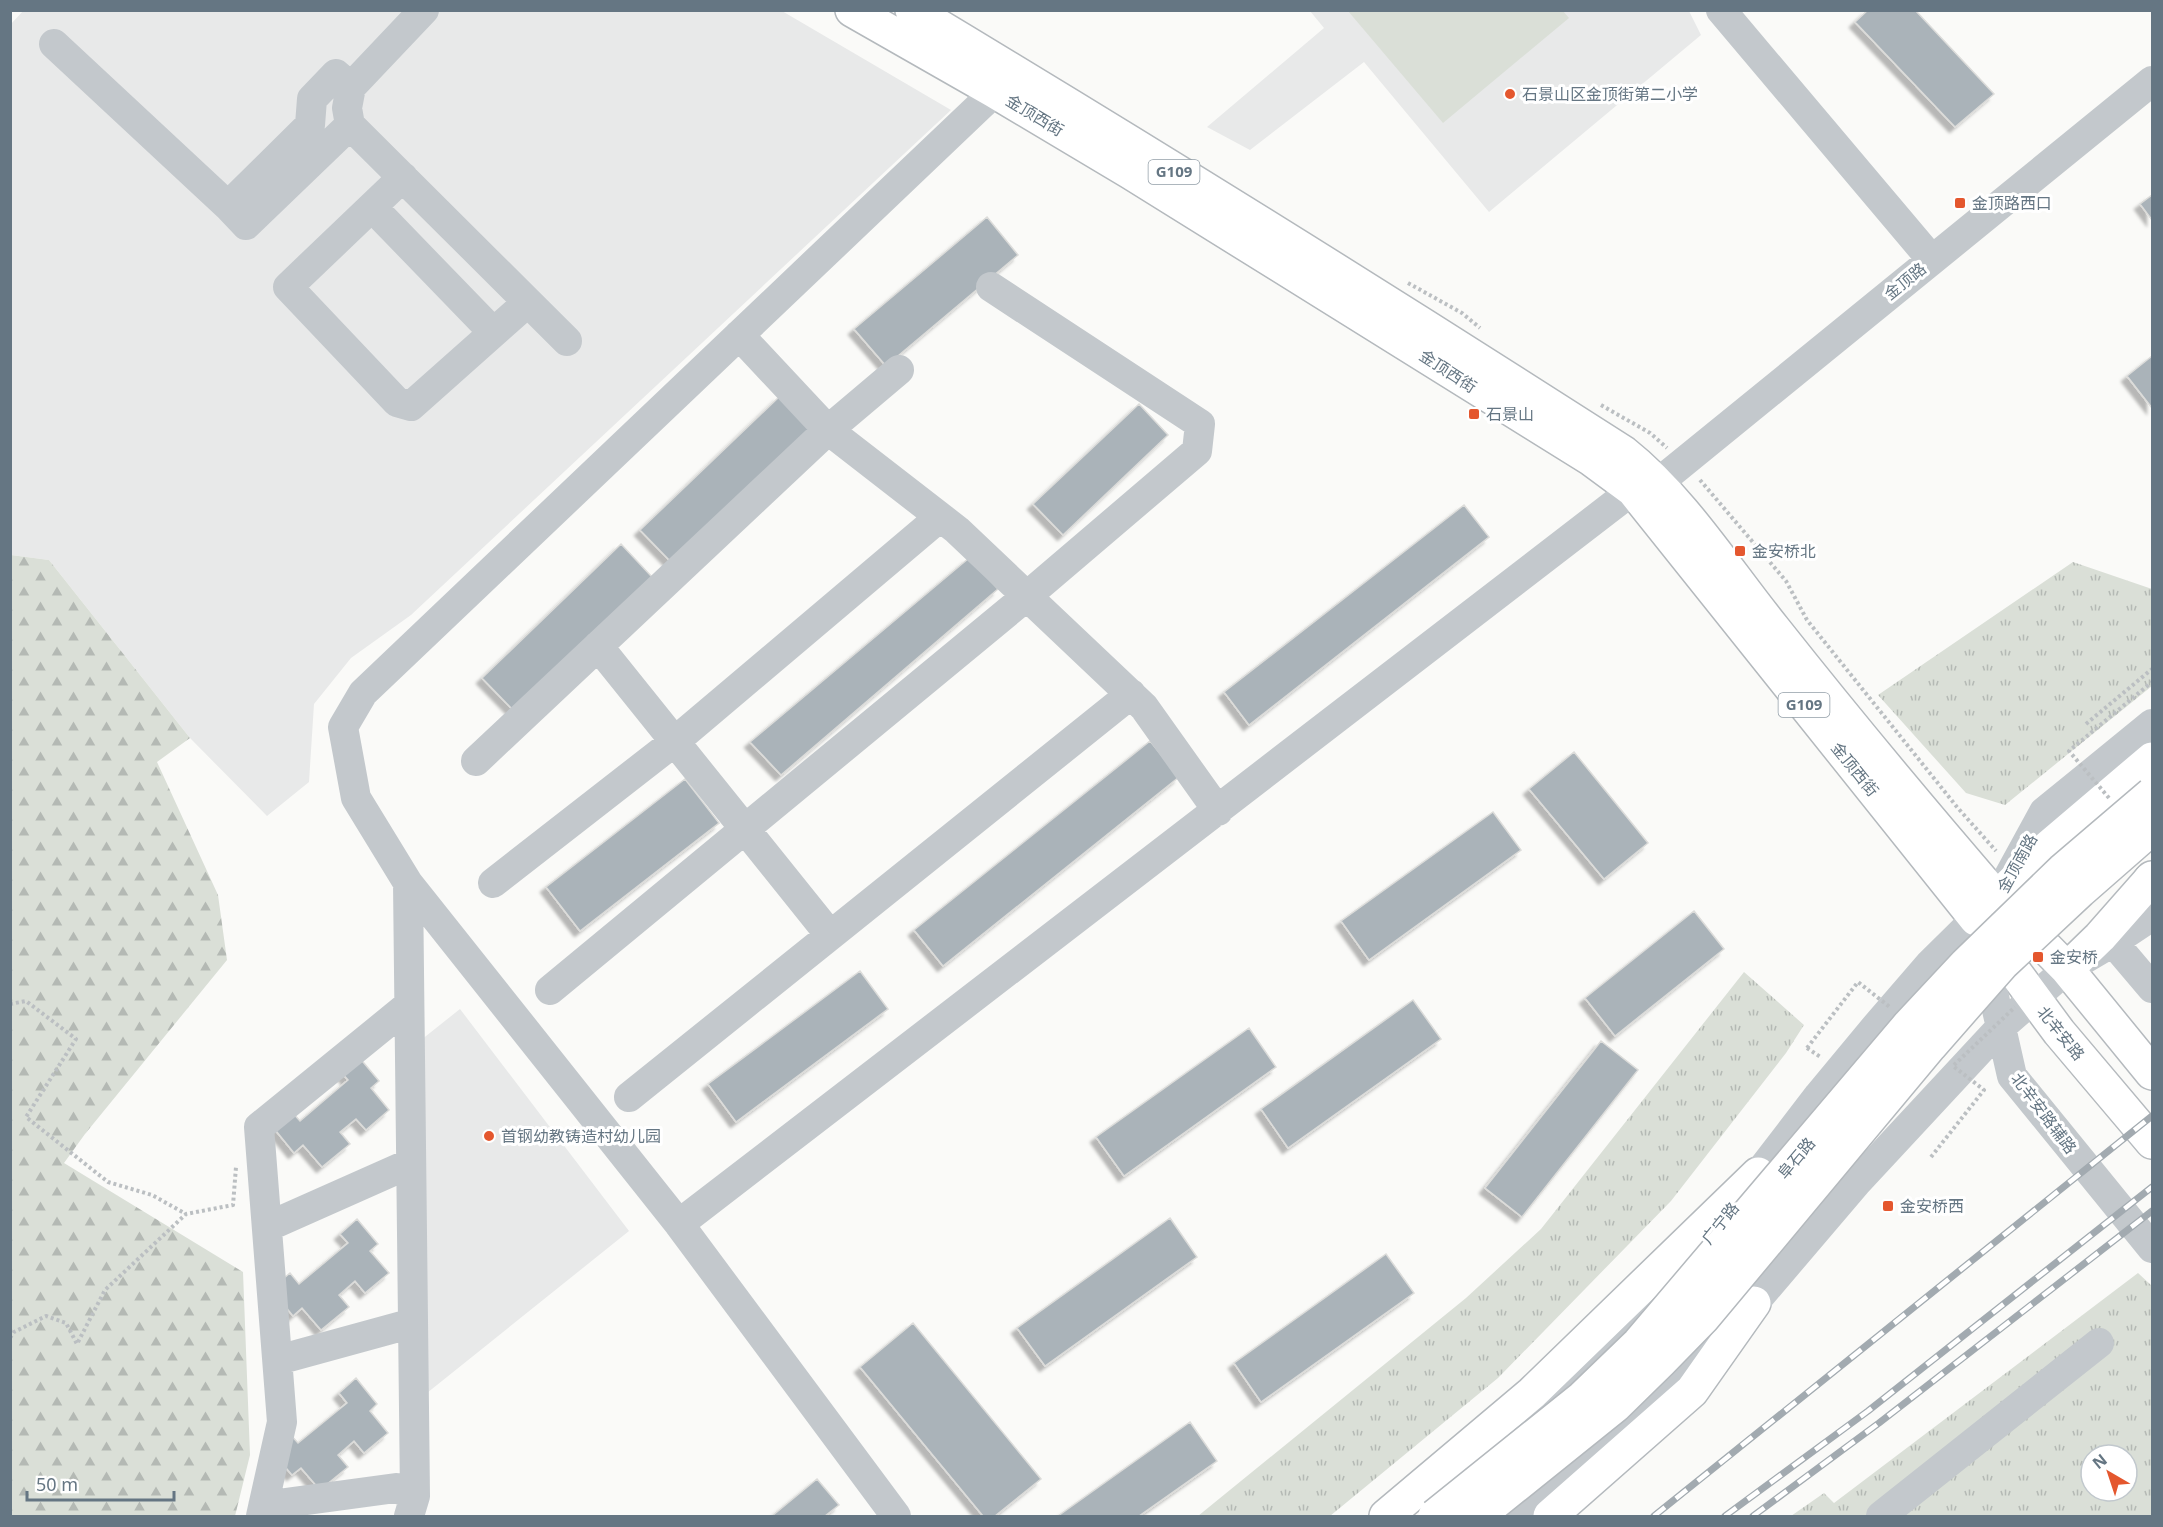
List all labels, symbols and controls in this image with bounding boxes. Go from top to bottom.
place label: 石景山区金顶街第二小学 [1522,83,1698,105]
marker: 石景山区金顶街第二小学 [1503,87,1517,101]
street label: 金顶西街 [1002,89,1068,141]
road number: G109 [1148,160,1200,184]
place label: 金顶路西口 [1972,192,2052,214]
marker: 金顶路西口 [1953,196,1967,210]
street label: 金顶路 [1879,257,1931,305]
street label: 金顶西街 [1415,344,1481,398]
place label: 石景山 [1486,403,1534,425]
marker: 石景山 [1467,407,1481,421]
place label: 金安桥北 [1752,540,1816,562]
marker: 金安桥北 [1733,544,1747,558]
road number: G109 [1778,693,1830,717]
street label: 金顶西街 [1826,737,1884,801]
street label: 金顶南路 [1992,830,2042,896]
place label: 金安桥 [2050,946,2098,968]
marker: 金安桥 [2031,950,2045,964]
street label: 北辛安路 [2032,1001,2090,1065]
street label: 北辛安路辅路 [2006,1068,2082,1158]
place label: 首钢幼教铸造村幼儿园 [501,1125,661,1147]
marker: 首钢幼教铸造村幼儿园 [482,1129,496,1143]
street label: 阜石路 [1772,1133,1820,1183]
place label: 金安桥西 [1900,1195,1964,1217]
street label: 广宁路 [1696,1197,1744,1249]
marker: 金安桥西 [1881,1199,1895,1213]
north arrow [2079,1443,2139,1503]
text: N [2088,1449,2112,1474]
scale bar [27,1464,174,1502]
text: 50 m [36,1472,78,1496]

